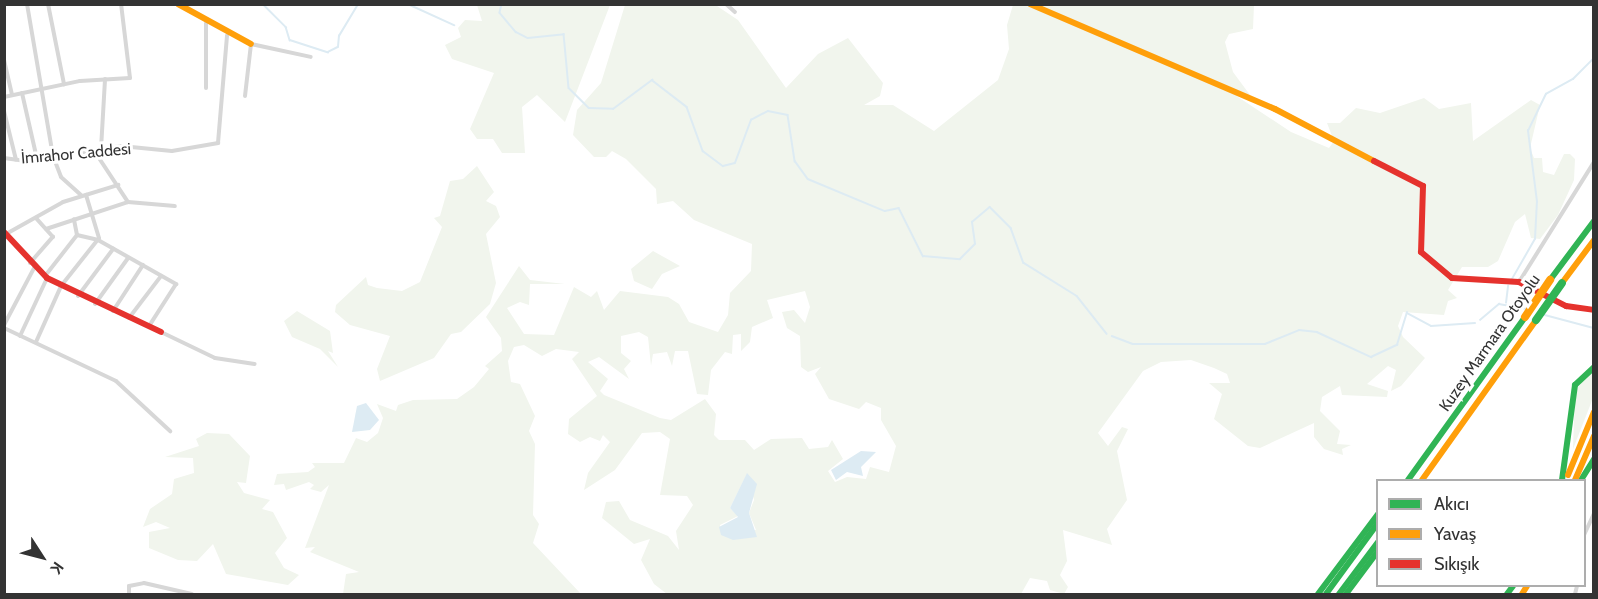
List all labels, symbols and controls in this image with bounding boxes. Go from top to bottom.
street label: İmrahor Caddesi [20,140,132,168]
street label: Kuzey Marmara Otoyolu [1435,271,1545,415]
legend [1376,479,1586,587]
text: Akıcı [1434,493,1469,515]
text: Yavaş [1434,523,1476,545]
north arrow [12,527,72,587]
text: Sıkışık [1434,553,1479,575]
text: K [46,558,68,578]

